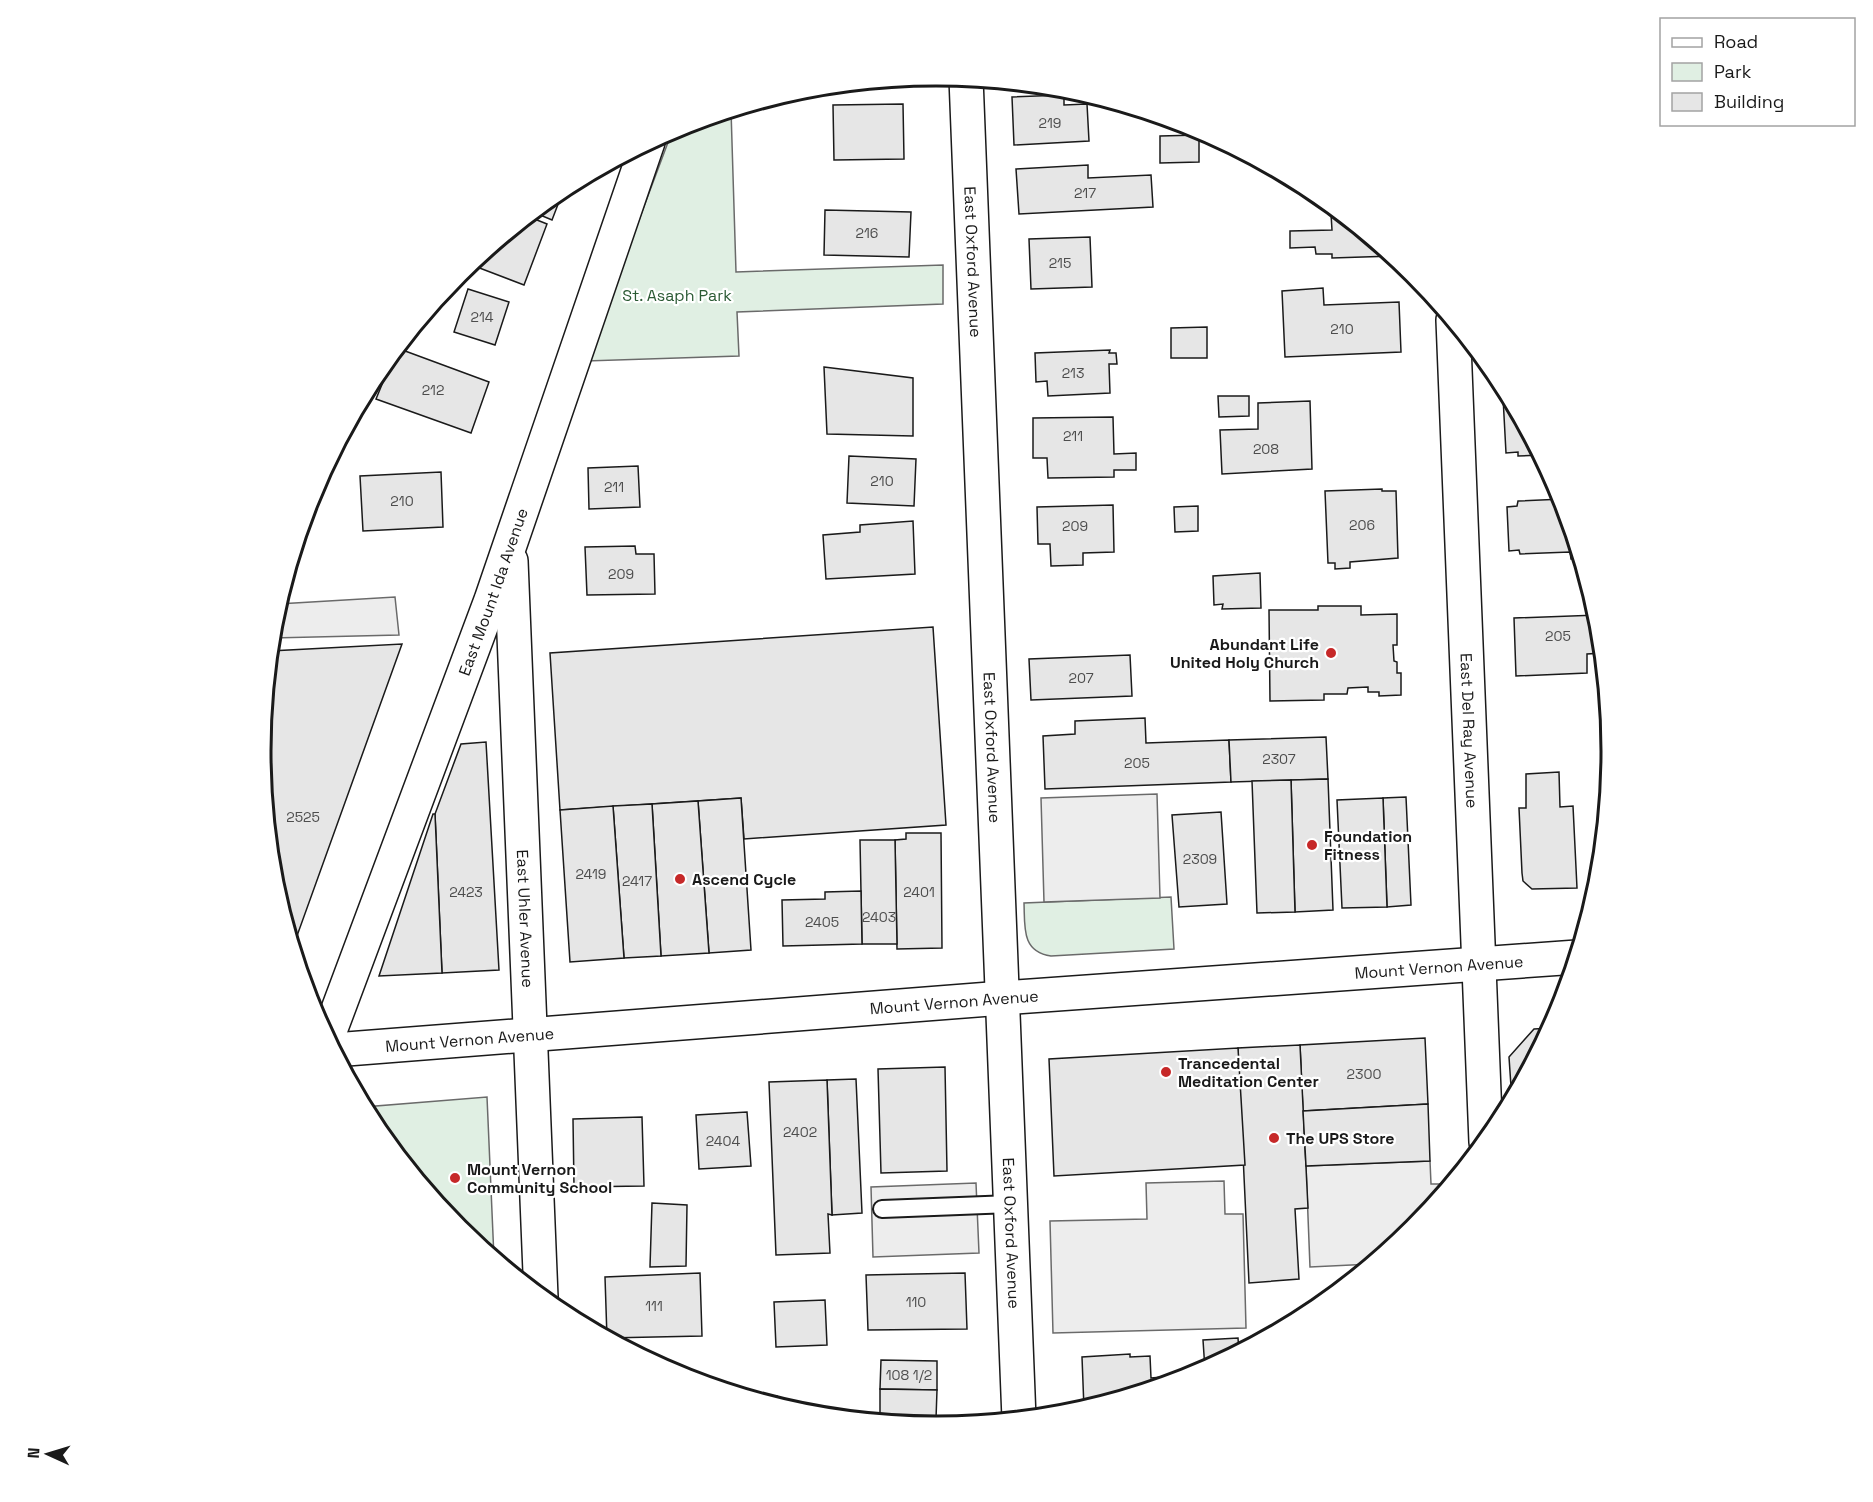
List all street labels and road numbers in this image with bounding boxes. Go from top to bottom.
street label: East Oxford Avenue [959,186,986,338]
street label: East Mount Ida Avenue [454,505,533,679]
street label: East Del Ray Avenue [1455,653,1483,809]
street label: East Oxford Avenue [978,672,1005,823]
street label: East Uhler Avenue [512,849,538,988]
street label: Mount Vernon Avenue [1354,951,1524,984]
street label: Mount Vernon Avenue [869,985,1039,1019]
street label: Mount Vernon Avenue [384,1023,555,1057]
street label: East Oxford Avenue [998,1157,1025,1309]

